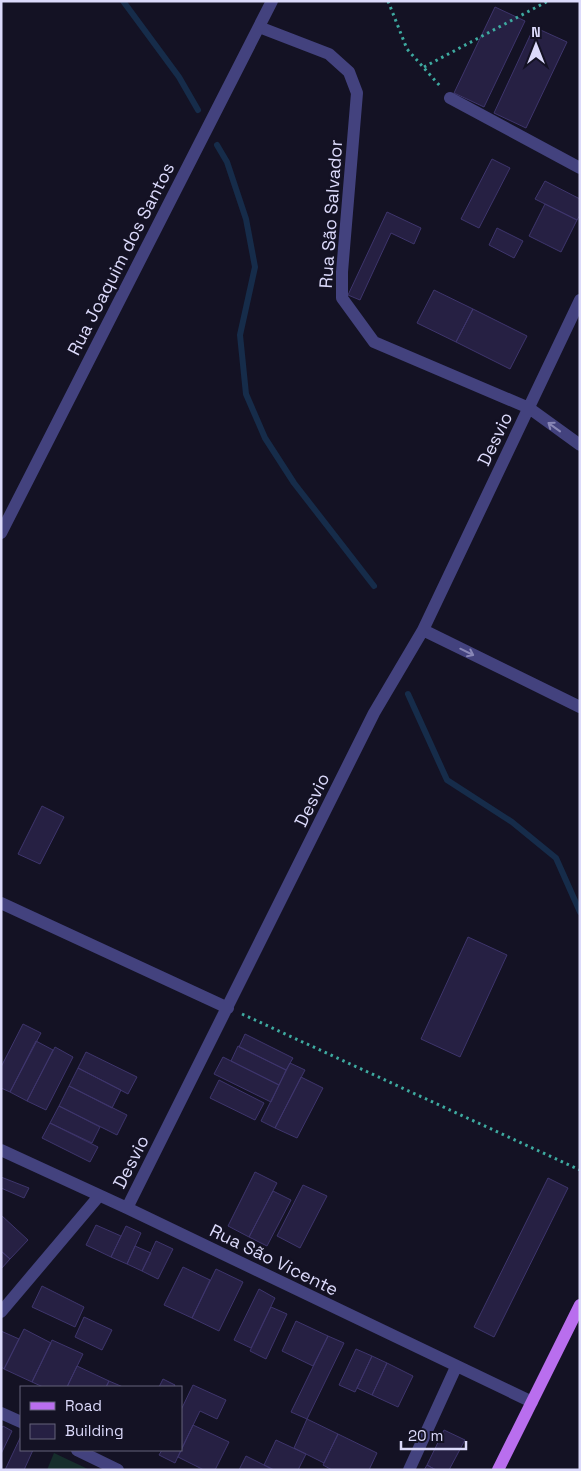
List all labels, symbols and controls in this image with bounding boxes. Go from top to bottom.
north arrow [511,20,561,70]
text: N [531,23,541,41]
street label: Rua São Salvador [314,139,347,289]
street label: Rua Joaquim dos Santos [62,158,179,359]
street label: Desvio [472,408,517,469]
one-way arrow [548,421,562,432]
one-way arrow [459,647,474,657]
street label: Desvio [289,769,334,830]
street label: Desvio [107,1131,154,1192]
street label: Rua São Vicente [206,1218,342,1301]
legend [20,1386,182,1451]
text: Road [65,1396,102,1415]
scale bar [401,1418,466,1450]
text: Building [65,1421,124,1440]
text: 20 m [408,1426,443,1445]

